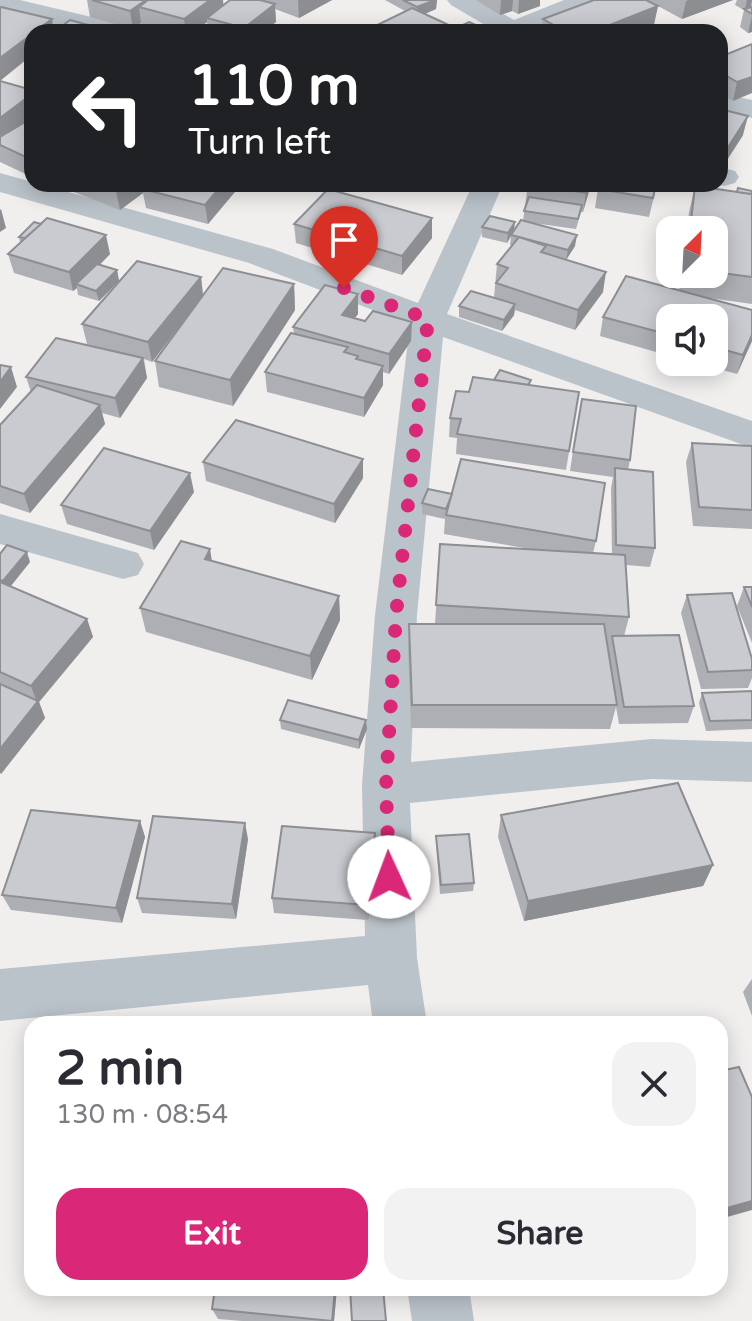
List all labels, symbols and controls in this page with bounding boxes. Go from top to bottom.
text: 110 m [188,53,359,120]
icon: left [56,56,160,160]
text: Turn left [188,121,331,164]
pin [310,206,378,288]
north arrow [656,216,728,288]
map controls [656,216,728,376]
icon: arrive [322,218,366,262]
button: sound [656,304,728,376]
position arrow [347,835,431,919]
text: 2 min [56,1040,184,1098]
button: close [612,1042,696,1126]
text: 130 m · 08:54 [56,1099,228,1130]
button: Exit [56,1188,368,1280]
button: Share [384,1188,696,1280]

